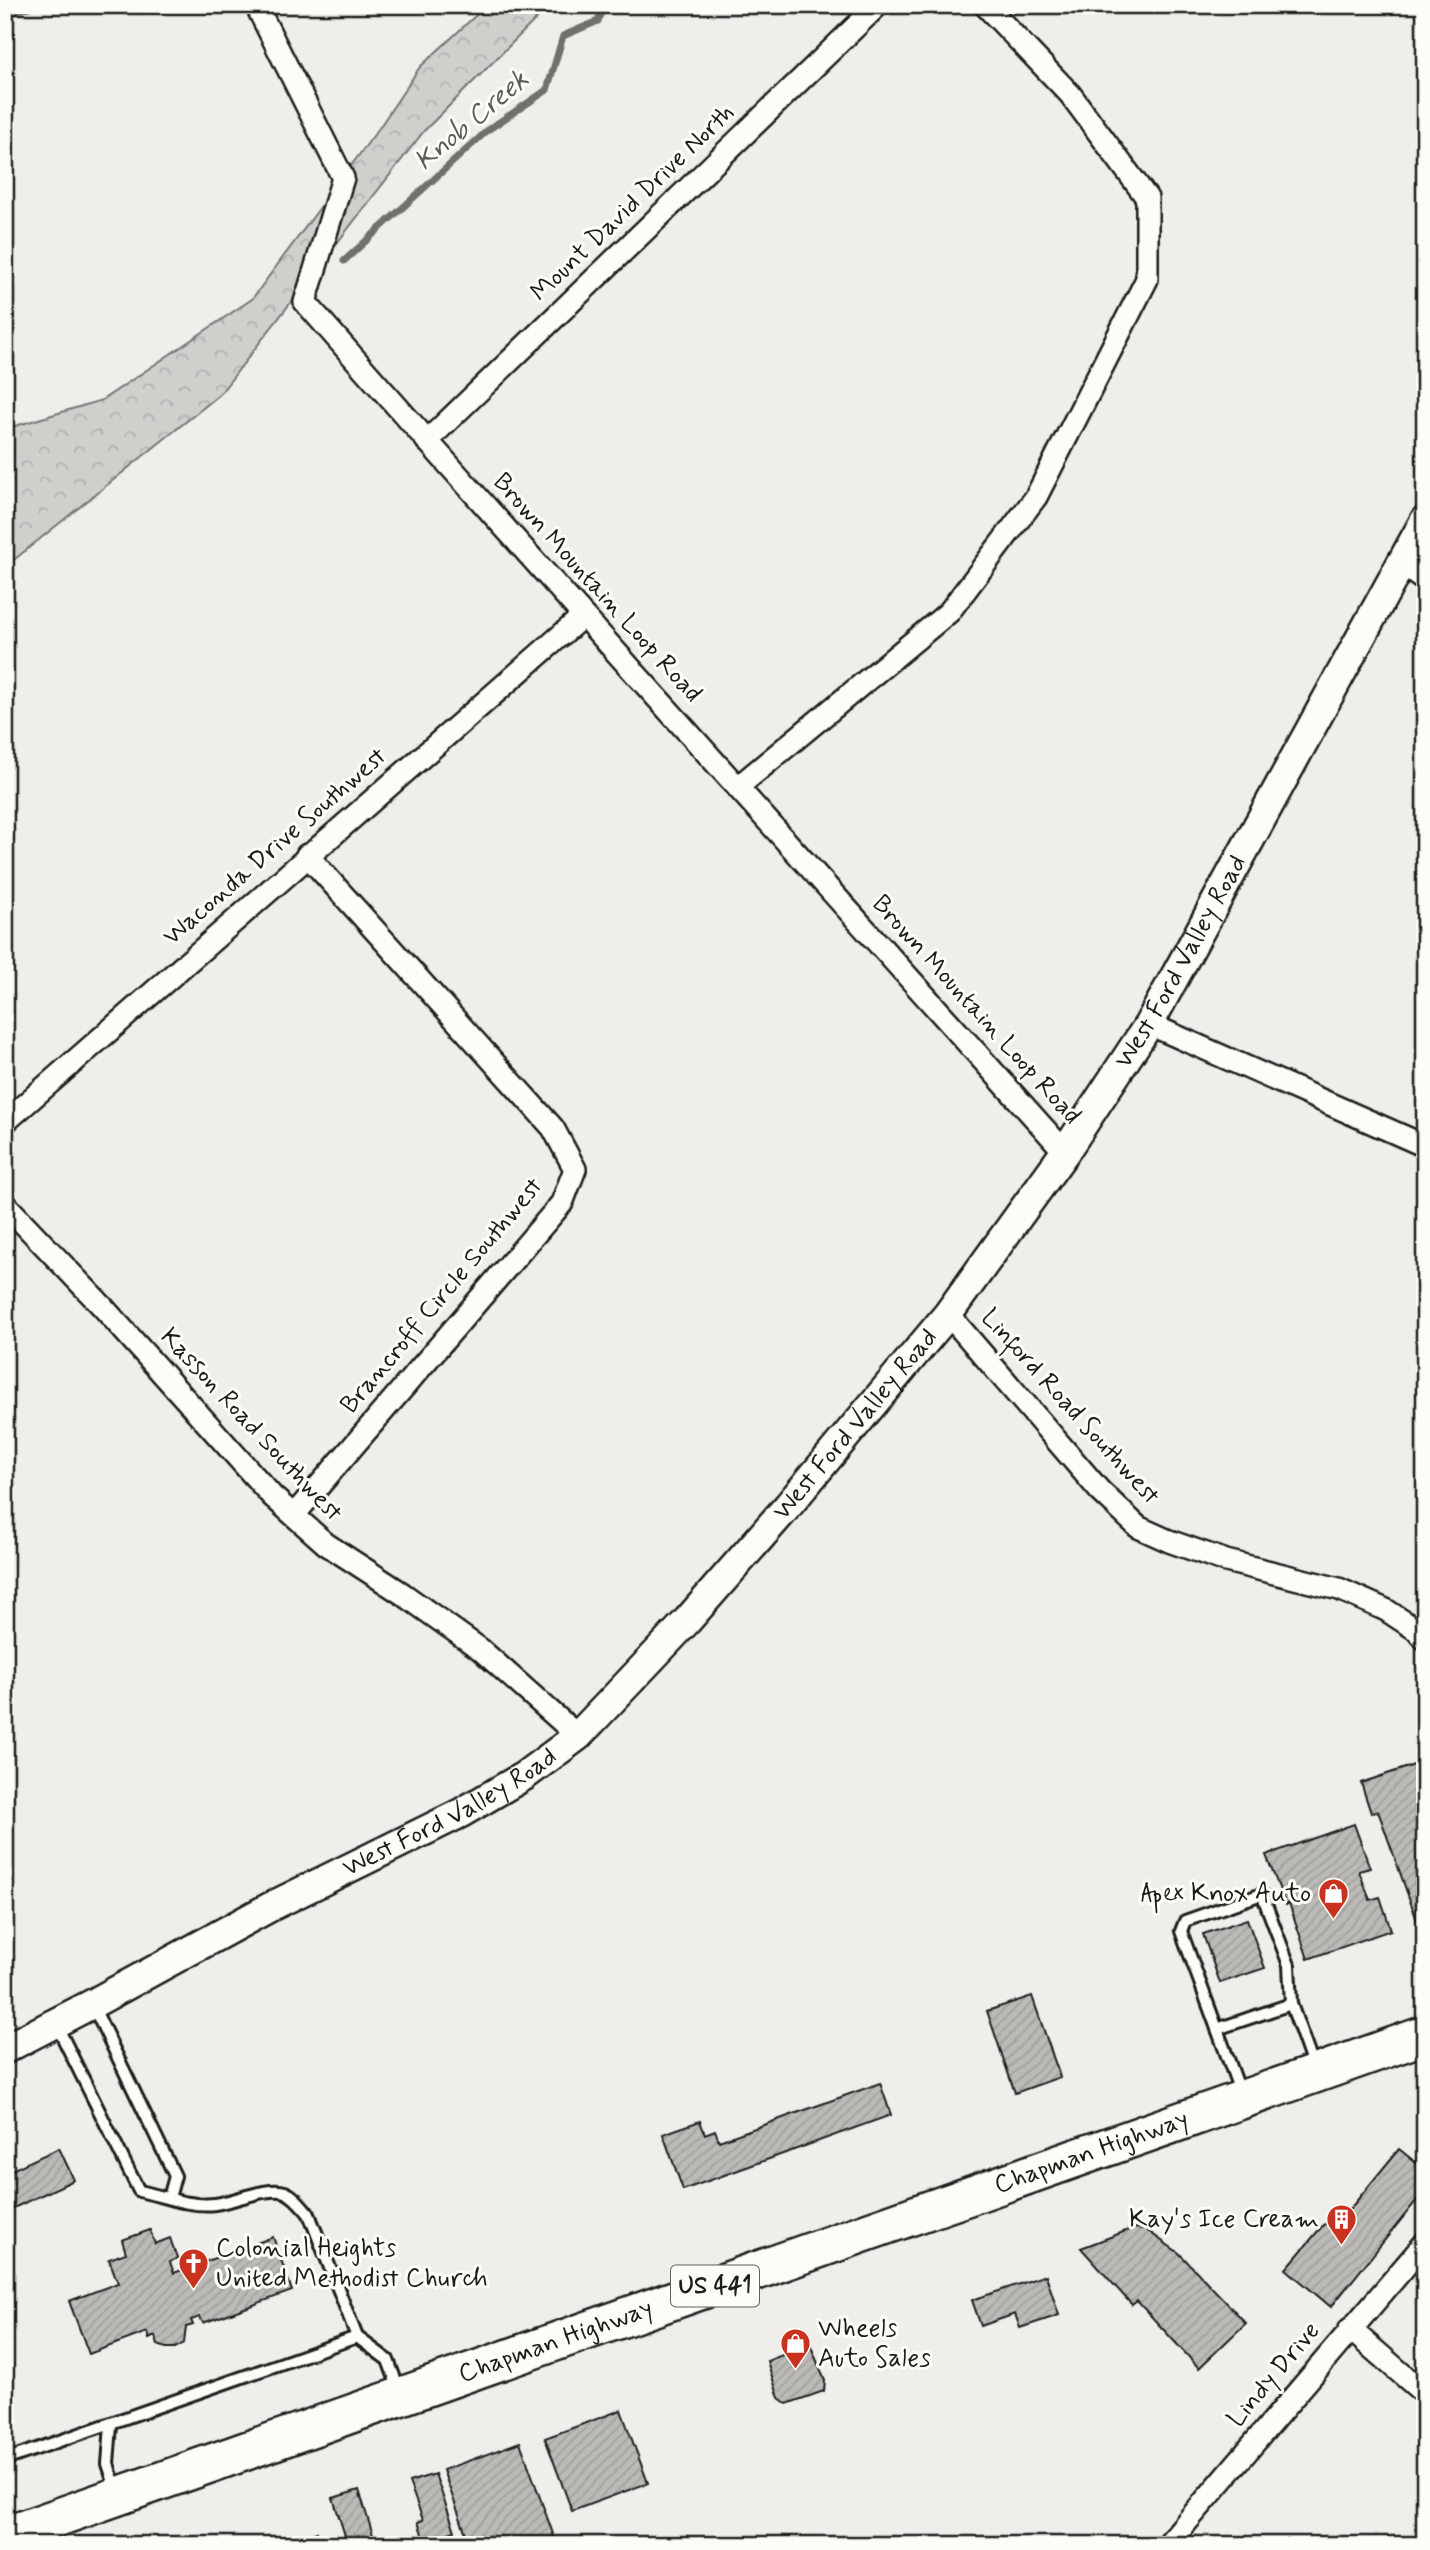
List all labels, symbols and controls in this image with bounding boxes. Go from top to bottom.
water label: Knob Creek [407,62,537,180]
street label: Mount David Drive North [524,97,742,309]
street label: Brown Mountain Loop Road [485,466,709,710]
street label: Waconda Drive Southwest [156,740,394,954]
street label: West Ford Valley Road [1107,849,1255,1075]
street label: Brown Mountain Loop Road [864,888,1088,1132]
street label: Brancroff Circle Southwest [333,1171,551,1421]
street label: Linford Road Southwest [971,1302,1167,1514]
street label: Kasson Road Southwest [152,1321,350,1529]
street label: West Ford Valley Road [766,1322,946,1528]
street label: West Ford Valley Road [337,1740,564,1885]
place label: Apex Knox Auto [1141,1877,1311,1914]
shop icon: Apex Knox Auto [1317,1877,1351,1921]
street label: Chapman Highway [990,2103,1193,2203]
place label: Kay's Ice Cream [1129,2203,1319,2237]
building icon: Kay's Ice Cream [1325,2203,1359,2247]
place label: Colonial Heights United Methodist Church [216,2232,488,2296]
church icon: Colonial Heights United Methodist Church [176,2247,210,2291]
road number: US 441 [671,2266,759,2306]
street label: Chapman Highway [454,2292,657,2392]
place label: Wheels Auto Sales [818,2312,931,2376]
street label: Lindy Drive [1220,2315,1328,2435]
shop icon: Wheels Auto Sales [778,2327,812,2371]

